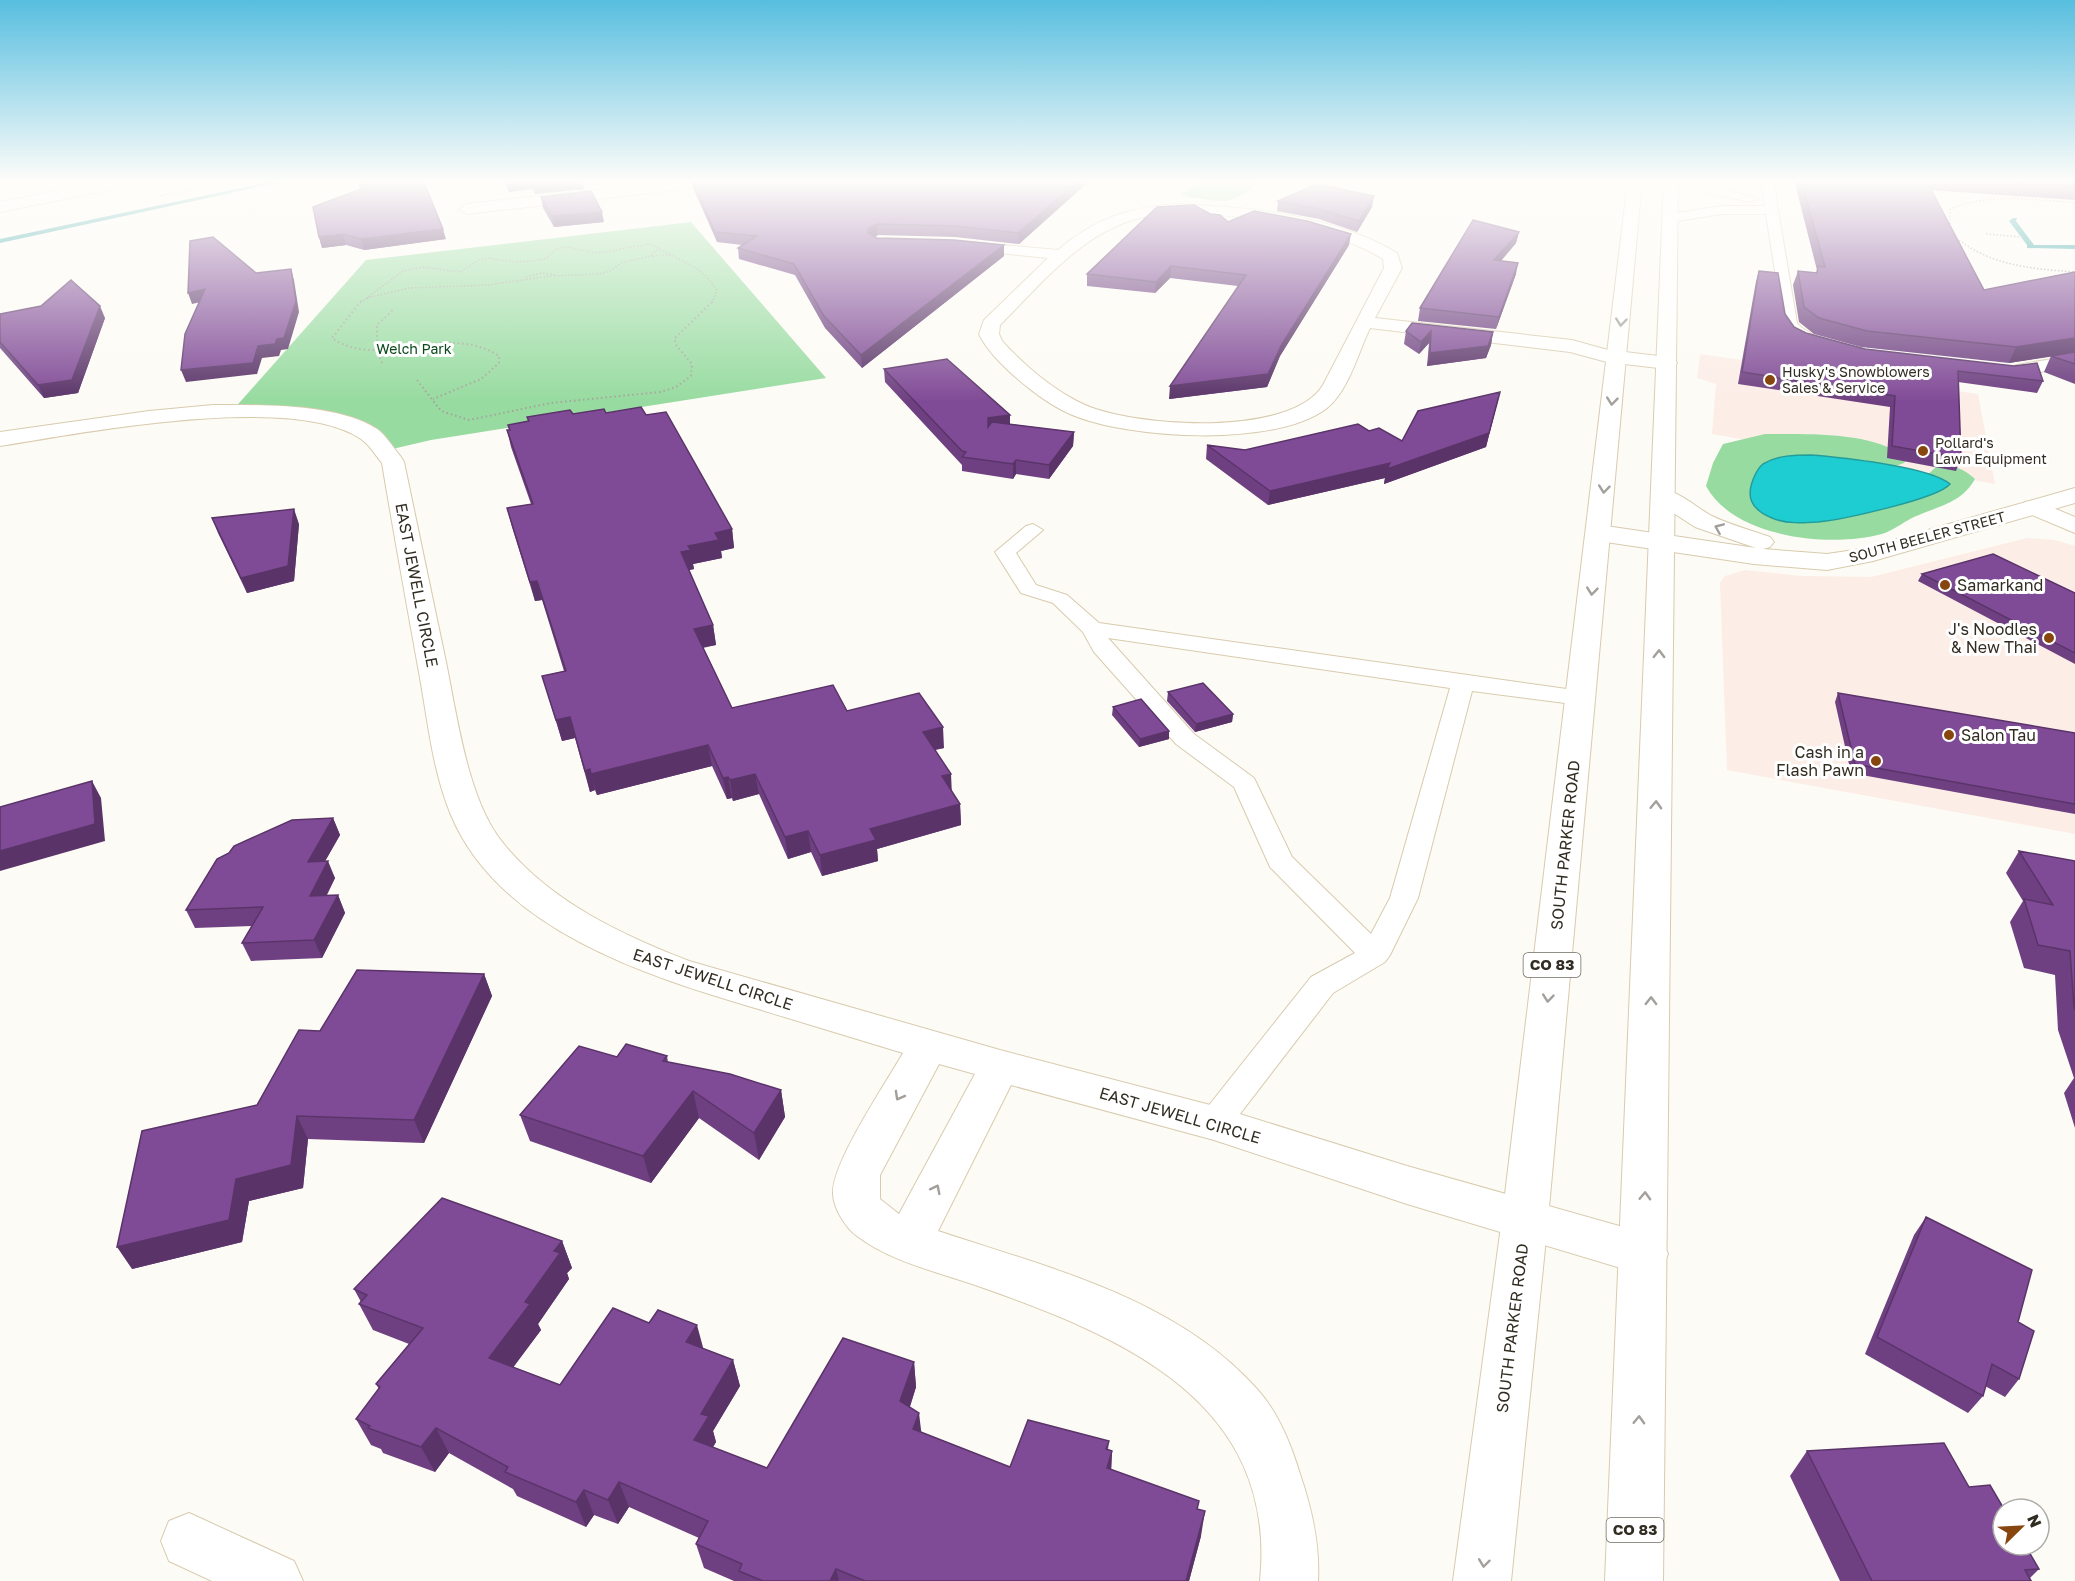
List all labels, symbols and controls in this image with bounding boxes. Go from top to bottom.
one-way arrow [1615,317,1627,327]
park label: Welch Park [376,340,452,357]
place label: Husky's Snowblowers Sales & Service [1782,363,1930,396]
marker: Husky's Snowblowers Sales & Service [1763,373,1777,387]
one-way arrow [1606,396,1619,405]
place label: Pollard's Lawn Equipment [1935,434,2047,467]
marker: Pollard's Lawn Equipment [1916,444,1930,458]
one-way arrow [1598,484,1610,493]
street label: EAST JEWELL CIRCLE [391,501,443,669]
street label: SOUTH BEELER STREET [1847,507,2007,566]
one-way arrow [1714,523,1725,535]
place label: Samarkand [1957,575,2043,595]
marker: Samarkand [1938,578,1952,592]
one-way arrow [1587,586,1599,595]
place label: J's Noodles & New Thai [1948,619,2037,657]
marker: J's Noodles & New Thai [2042,631,2056,645]
one-way arrow [1653,649,1666,658]
place label: Salon Tau [1961,725,2036,745]
marker: Salon Tau [1942,728,1956,742]
place label: Cash in a Flash Pawn [1776,742,1864,780]
marker: Cash in a Flash Pawn [1869,754,1883,768]
street label: SOUTH PARKER ROAD [1546,759,1584,931]
one-way arrow [1650,800,1662,809]
street label: EAST JEWELL CIRCLE [631,944,795,1014]
road number: CO 83 [1524,953,1580,977]
one-way arrow [1542,994,1555,1003]
one-way arrow [1644,996,1657,1005]
street label: EAST JEWELL CIRCLE [1097,1082,1263,1148]
one-way arrow [895,1089,906,1100]
one-way arrow [929,1185,940,1196]
one-way arrow [1639,1191,1652,1200]
street label: SOUTH PARKER ROAD [1492,1242,1532,1414]
one-way arrow [1632,1416,1645,1425]
north arrow [1991,1497,2051,1557]
text: N [2023,1511,2046,1531]
road number: CO 83 [1606,1518,1664,1542]
one-way arrow [1479,1559,1491,1568]

